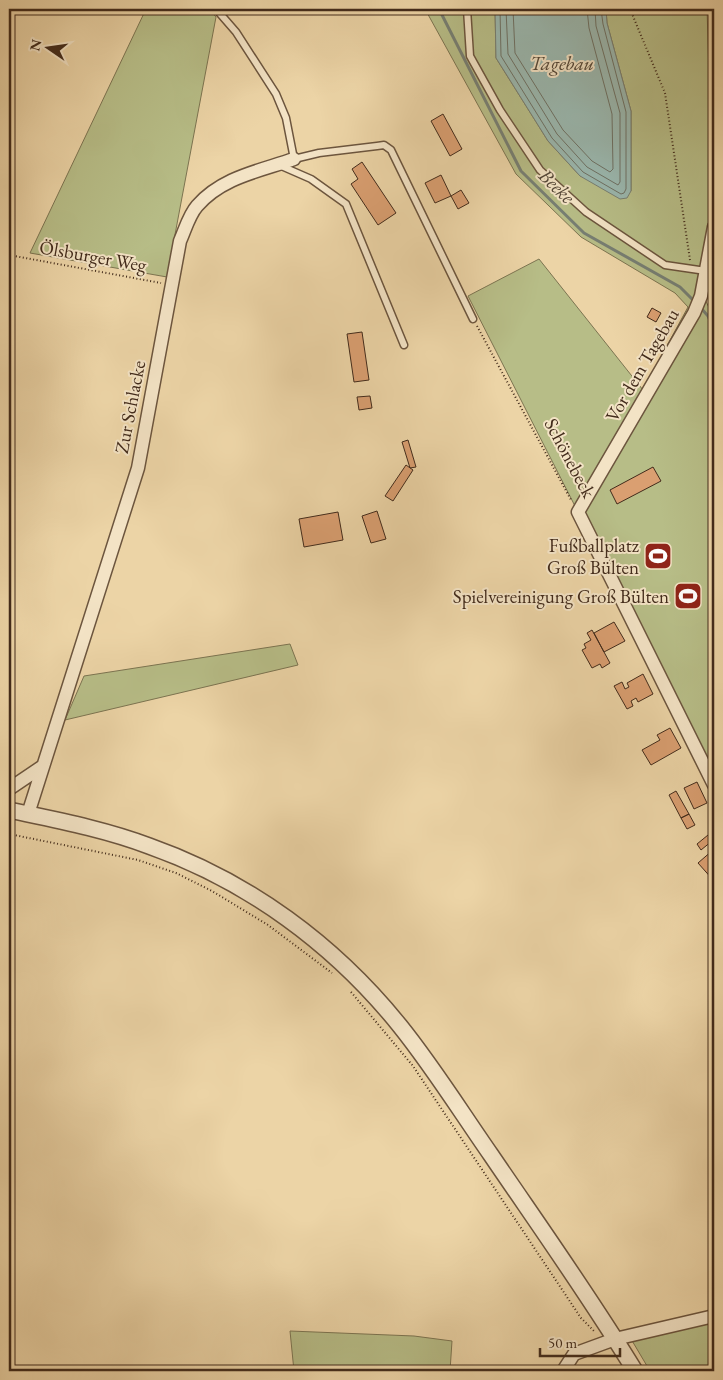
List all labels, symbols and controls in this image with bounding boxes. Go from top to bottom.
north arrow [22,22,72,72]
text: N [25,37,46,53]
water label: Tagebau [530,50,594,76]
water label: Beeke [533,162,581,210]
street label: Ölsburger Weg [37,234,149,278]
street label: Vor dem Tagebau [599,304,685,426]
street label: Zur Schlacke [109,358,151,456]
street label: Schönebeck [539,414,602,503]
place label: Fußballplatz Groß Bülten [547,533,640,580]
sports icon: Fußballplatz Groß Bülten [643,541,673,571]
sports icon: Spielvereinigung Groß Bülten [673,581,703,611]
place label: Spielvereinigung Groß Bülten [453,584,669,609]
scale bar [540,1325,620,1357]
text: 50 m [548,1333,577,1352]

